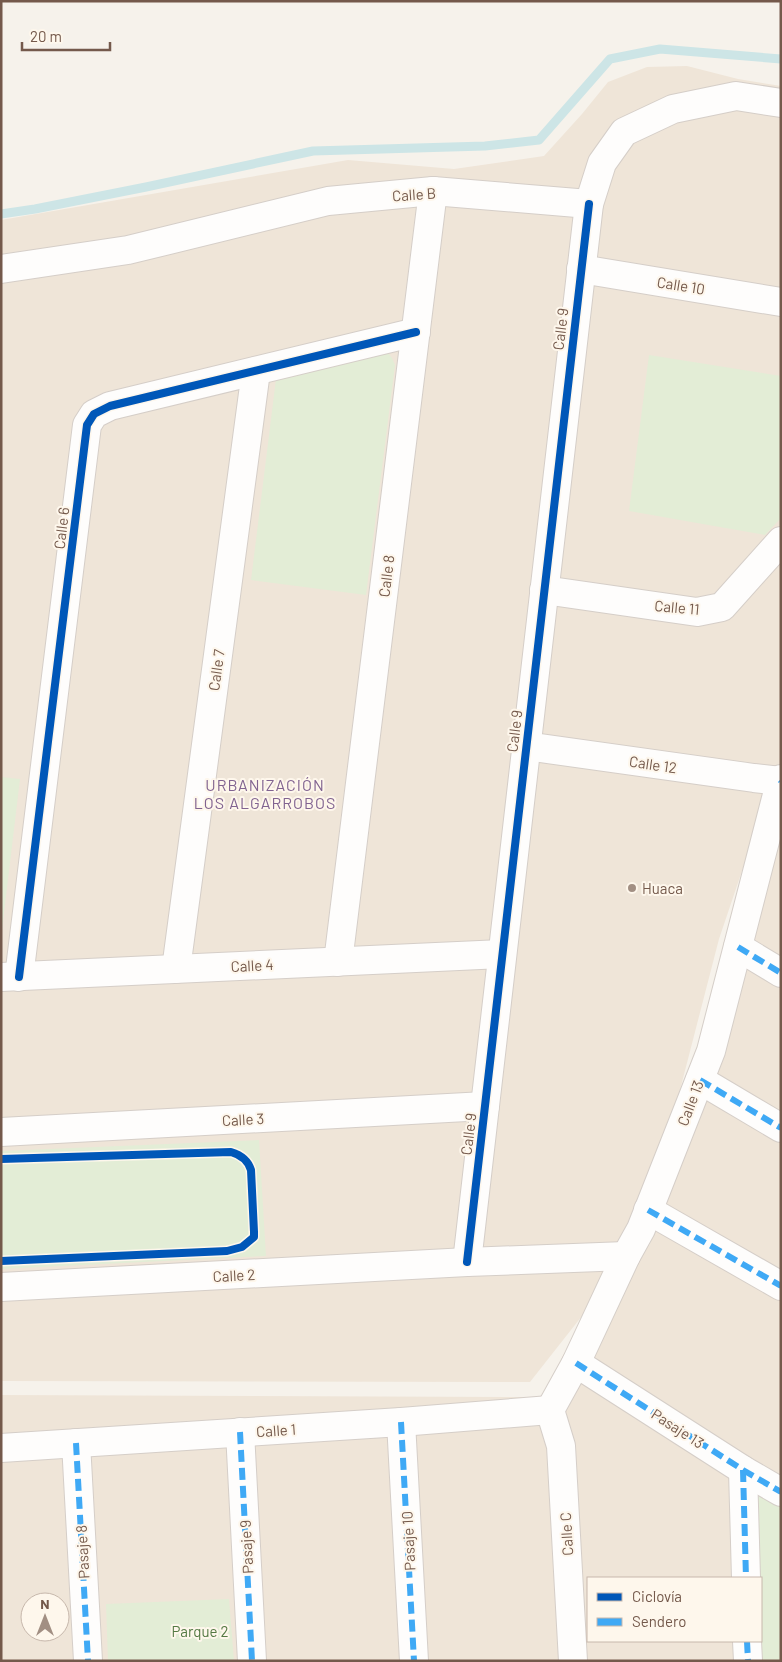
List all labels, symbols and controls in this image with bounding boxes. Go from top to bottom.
scale bar [22,20,110,52]
text: 20 m [30,27,62,45]
street label: Calle B [391,183,437,205]
street label: Calle 10 [656,272,706,298]
street label: Calle 9 [548,307,572,351]
street label: Calle 6 [49,506,73,550]
street label: Calle 8 [374,554,398,598]
street label: Calle 11 [654,596,700,618]
street label: Calle 7 [204,648,228,692]
street label: Calle 9 [502,709,526,753]
street label: Calle 12 [628,752,678,776]
district label: URBANIZACIÓN LOS ALGARROBOS [194,775,336,812]
place label: Huaca [642,879,683,897]
marker: Huaca [626,882,638,894]
street label: Calle 4 [230,955,274,975]
street label: Calle 13 [673,1078,707,1128]
street label: Calle 3 [221,1109,265,1129]
street label: Calle 9 [456,1112,480,1156]
street label: Calle 2 [212,1265,256,1285]
street label: Pasaje 13 [648,1404,708,1452]
street label: Calle 1 [256,1420,296,1440]
street label: Pasaje 10 [397,1511,419,1571]
street label: Calle C [556,1512,576,1556]
street label: Pasaje 9 [236,1520,256,1574]
street label: Pasaje 8 [72,1525,92,1579]
legend [587,1577,762,1642]
text: Ciclovía [632,1587,682,1605]
north arrow [20,1592,70,1642]
text: N [40,1595,50,1612]
text: Sendero [632,1612,686,1630]
park label: Parque 2 [171,1622,229,1640]

